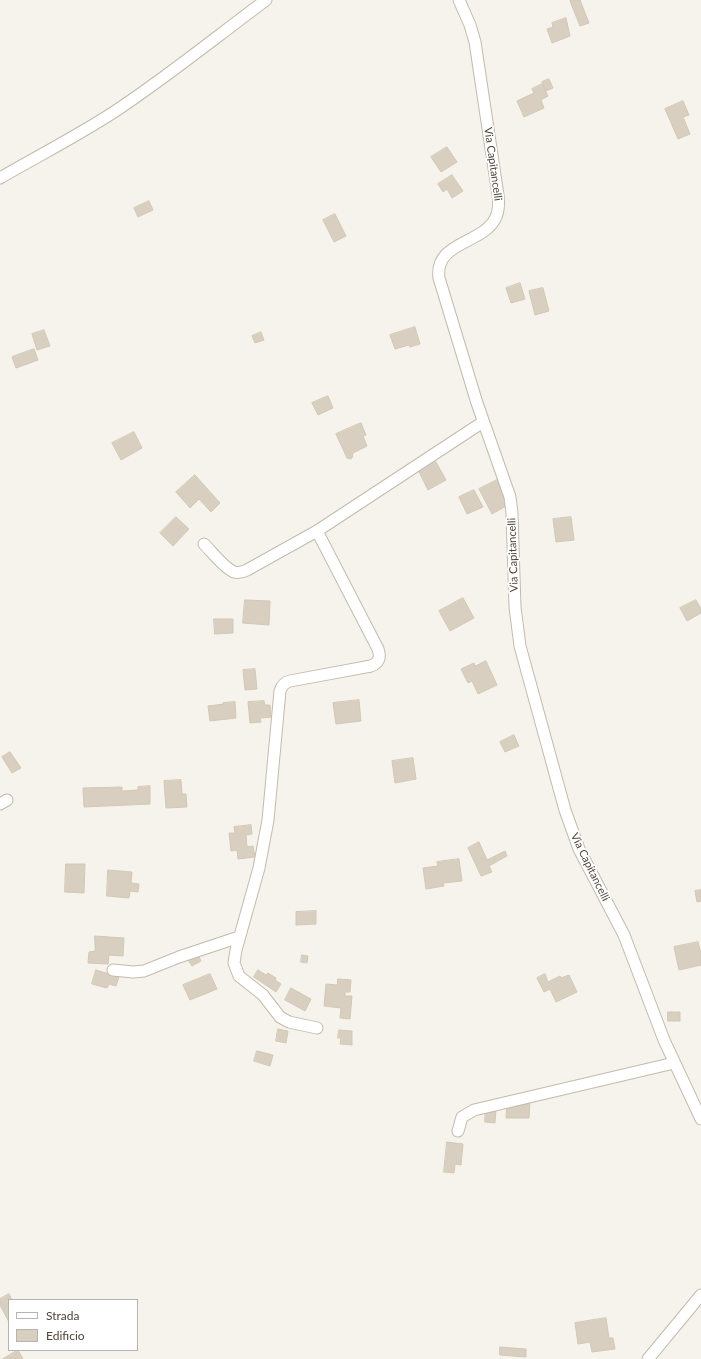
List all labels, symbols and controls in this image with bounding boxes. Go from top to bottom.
street label: Via Capitancelli [481,126,505,202]
street label: Via Capitancelli [505,518,521,592]
street label: Via Capitancelli [568,831,612,903]
legend [8,1299,138,1351]
text: Strada [46,1308,79,1323]
text: Edificio [46,1328,85,1343]

